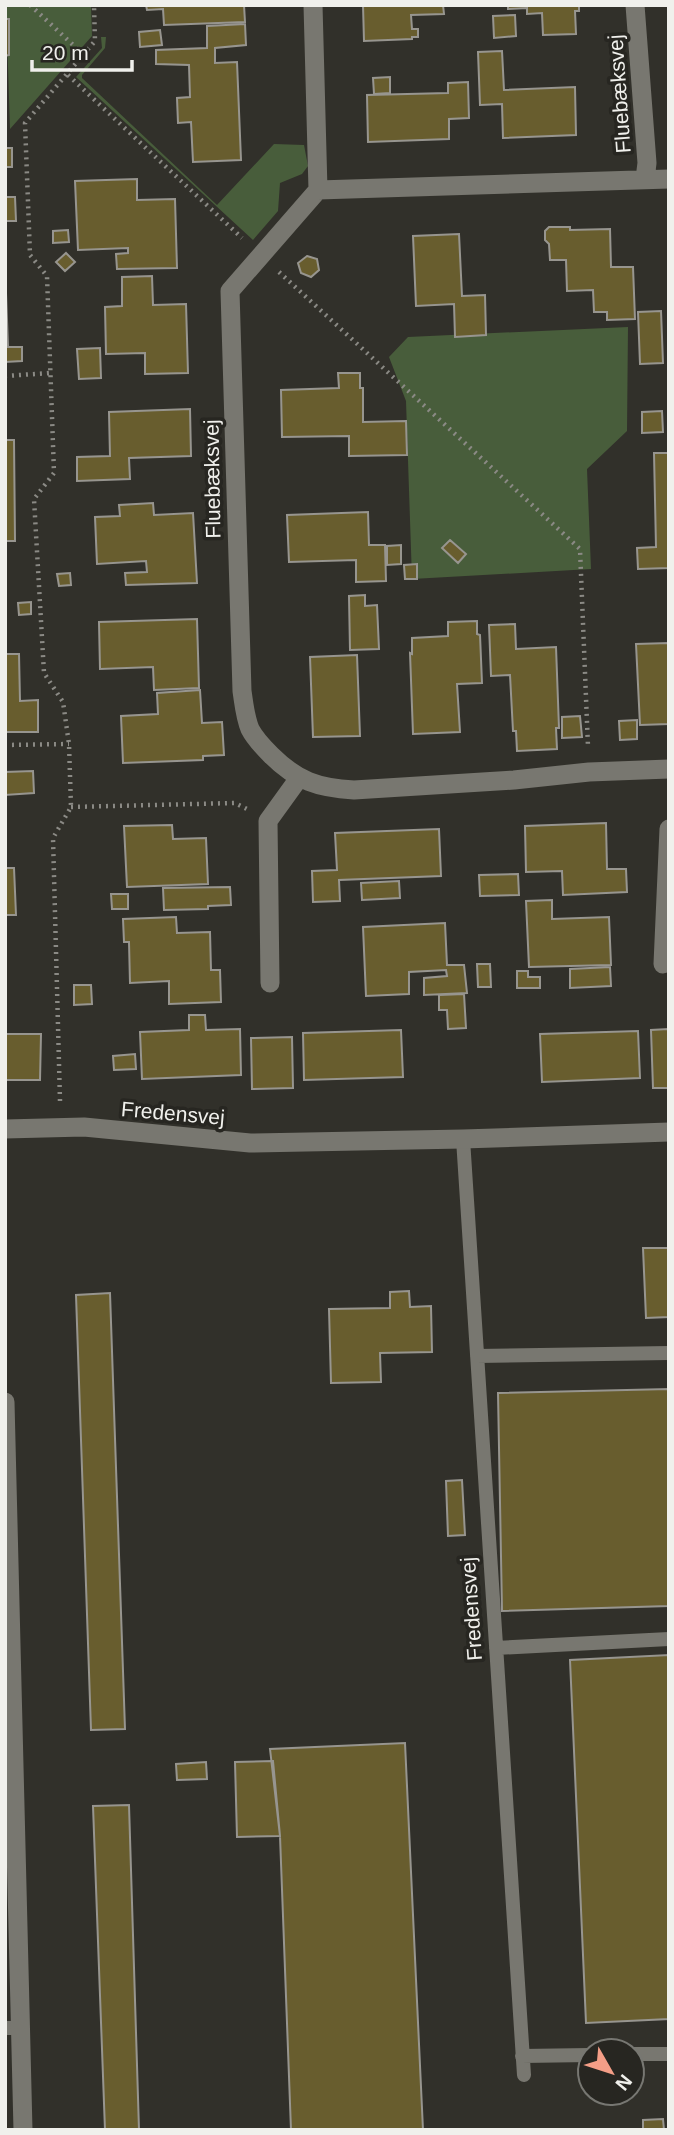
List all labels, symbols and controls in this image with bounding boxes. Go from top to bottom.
scale bar [32,28,131,72]
street label: Fluebæksvej [603,34,635,154]
text: 20 m [42,41,89,64]
street label: Fluebæksvej [199,419,225,539]
street label: Fredensvej [120,1097,226,1129]
street label: Fredensvej [456,1556,486,1662]
north arrow [576,2037,646,2107]
text: N [611,2070,636,2094]

